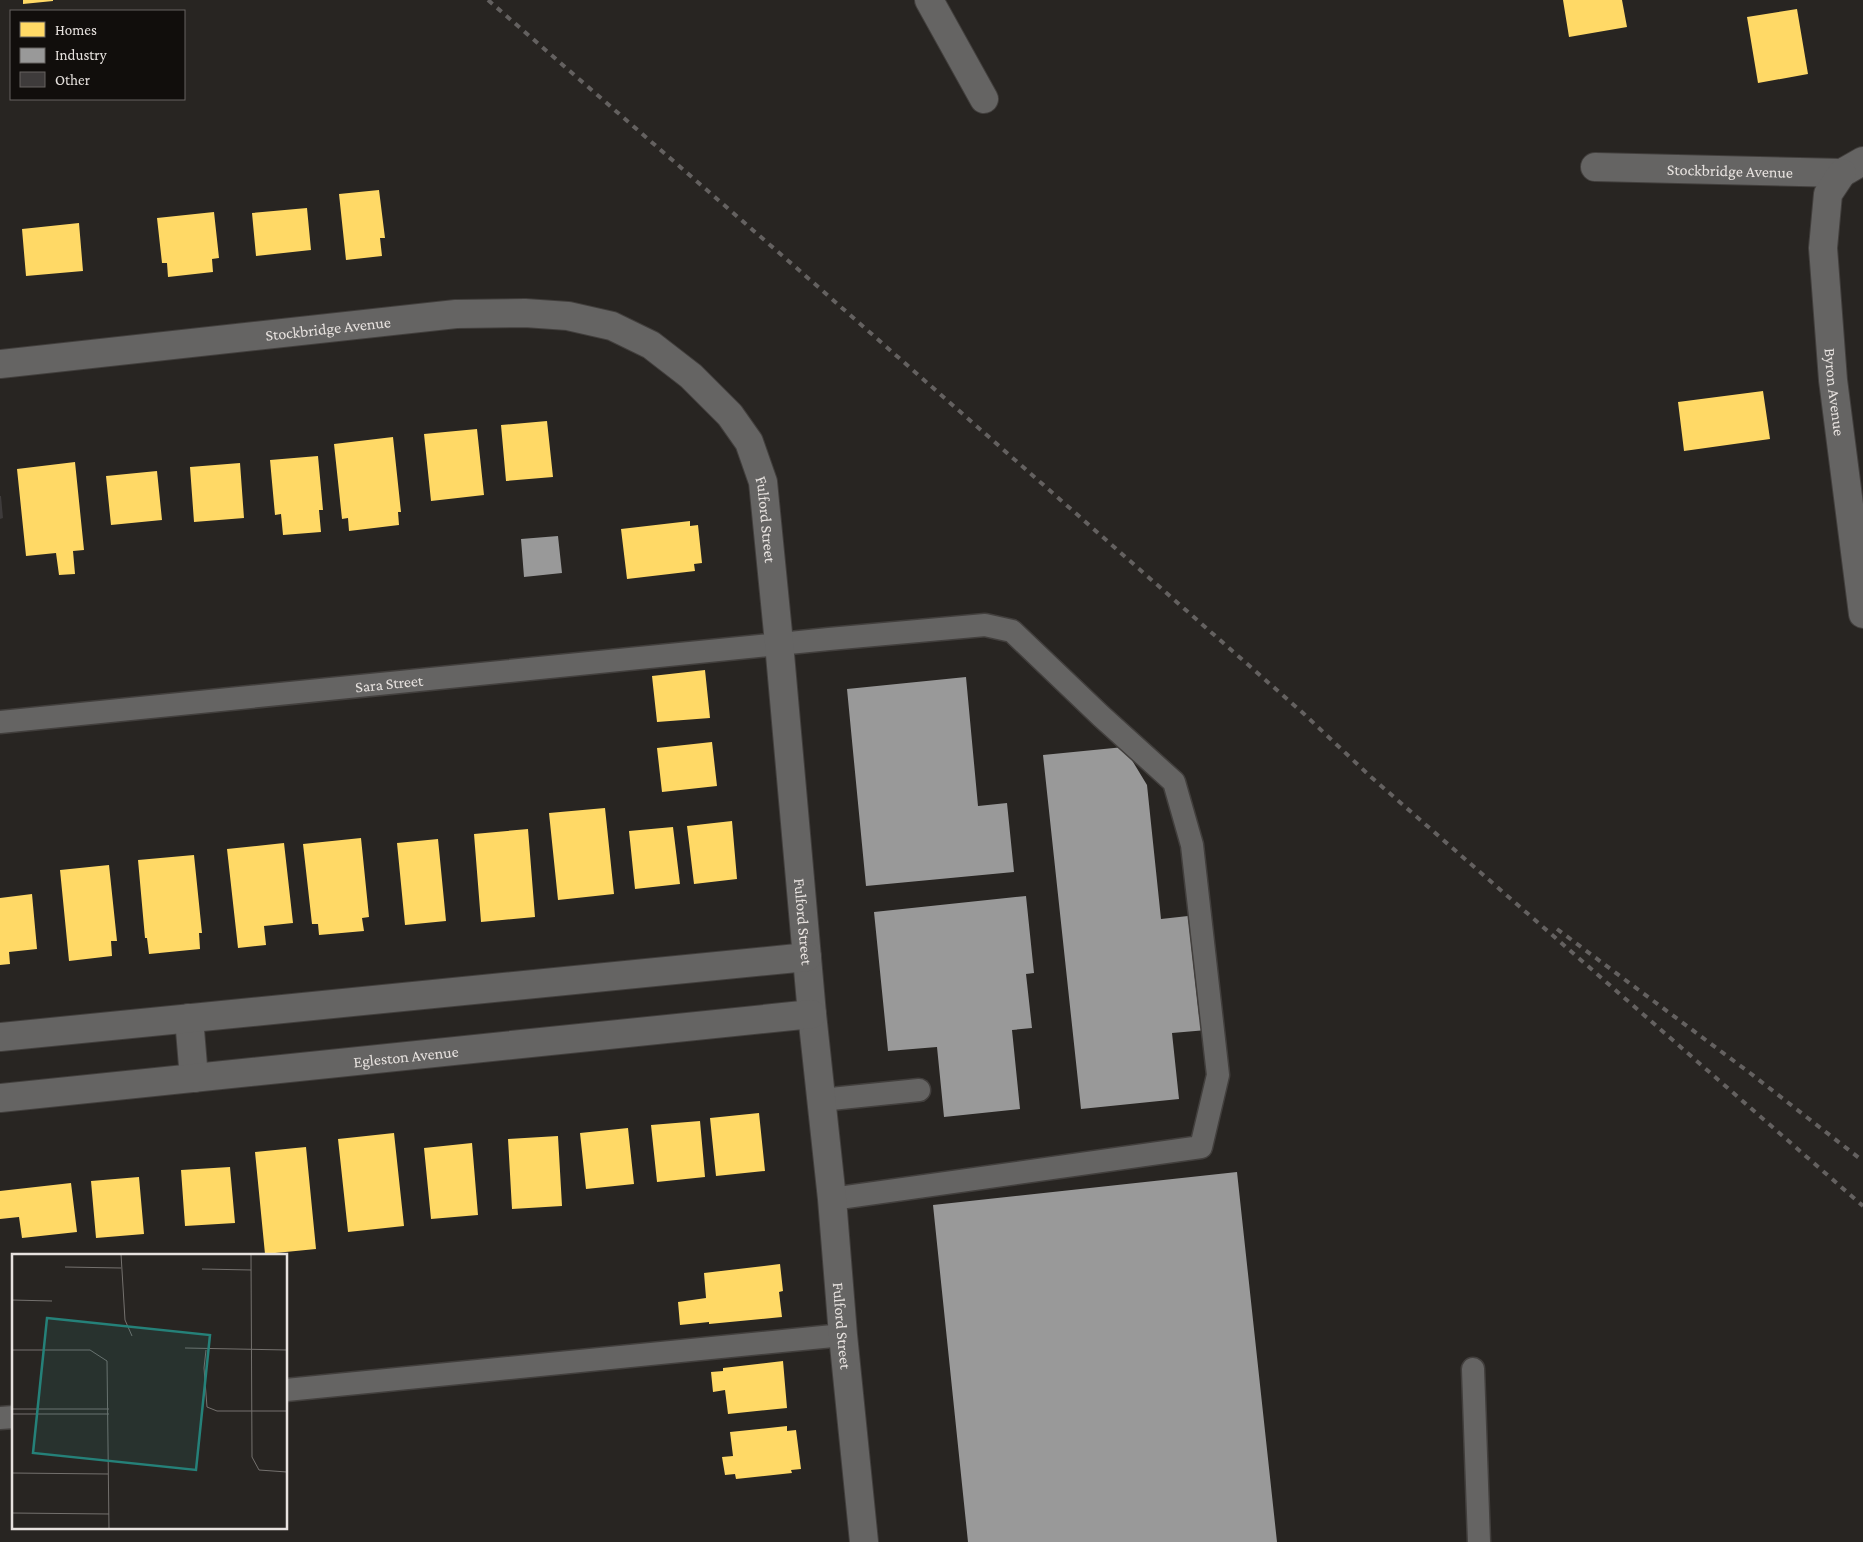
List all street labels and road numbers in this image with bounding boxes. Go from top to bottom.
street label: Stockbridge Avenue [1667,161,1793,181]
street label: Stockbridge Avenue [265,313,392,344]
street label: Byron Avenue [1821,348,1848,437]
street label: Fulford Street [752,474,779,564]
street label: Sara Street [354,672,425,695]
street label: Fulford Street [791,877,816,967]
street label: Egleston Avenue [352,1043,459,1071]
street label: Fulford Street [830,1282,854,1371]

